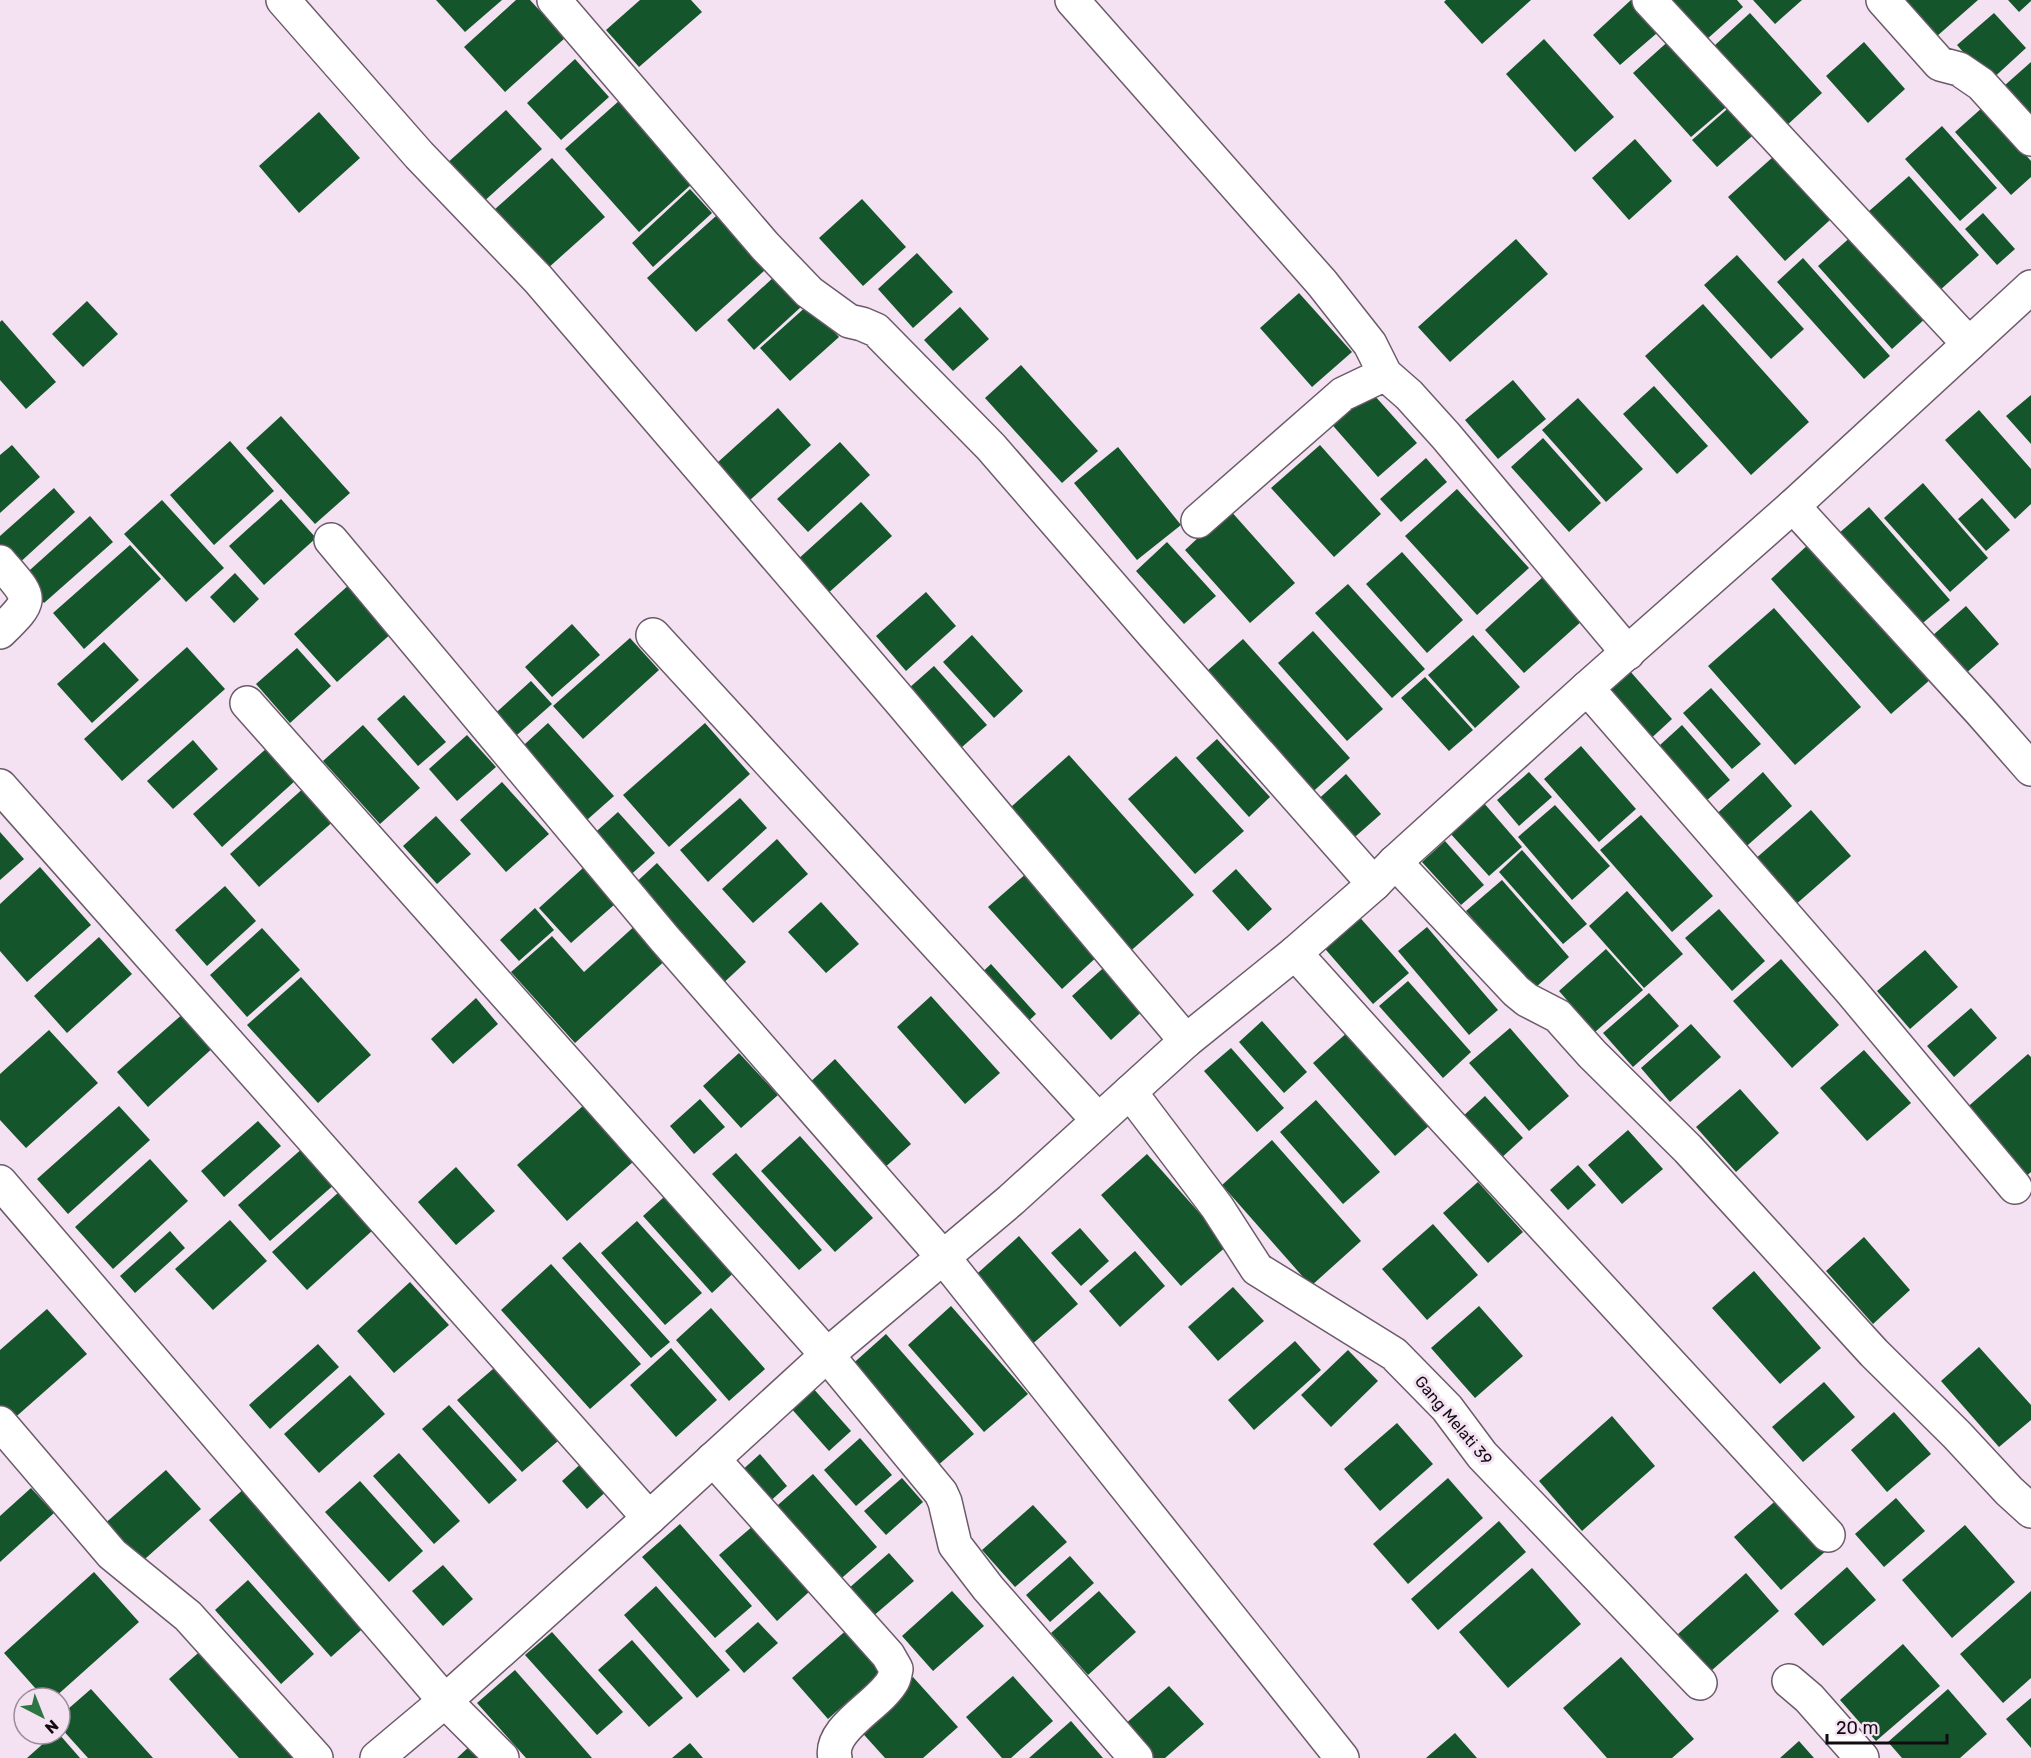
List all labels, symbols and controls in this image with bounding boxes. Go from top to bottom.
street label: Gang Melati 39 [1411,1372,1496,1469]
north arrow [12,1686,72,1746]
scale bar [1827,1707,1947,1745]
text: N [41,1716,62,1738]
text: 20 m [1836,1717,1878,1739]

